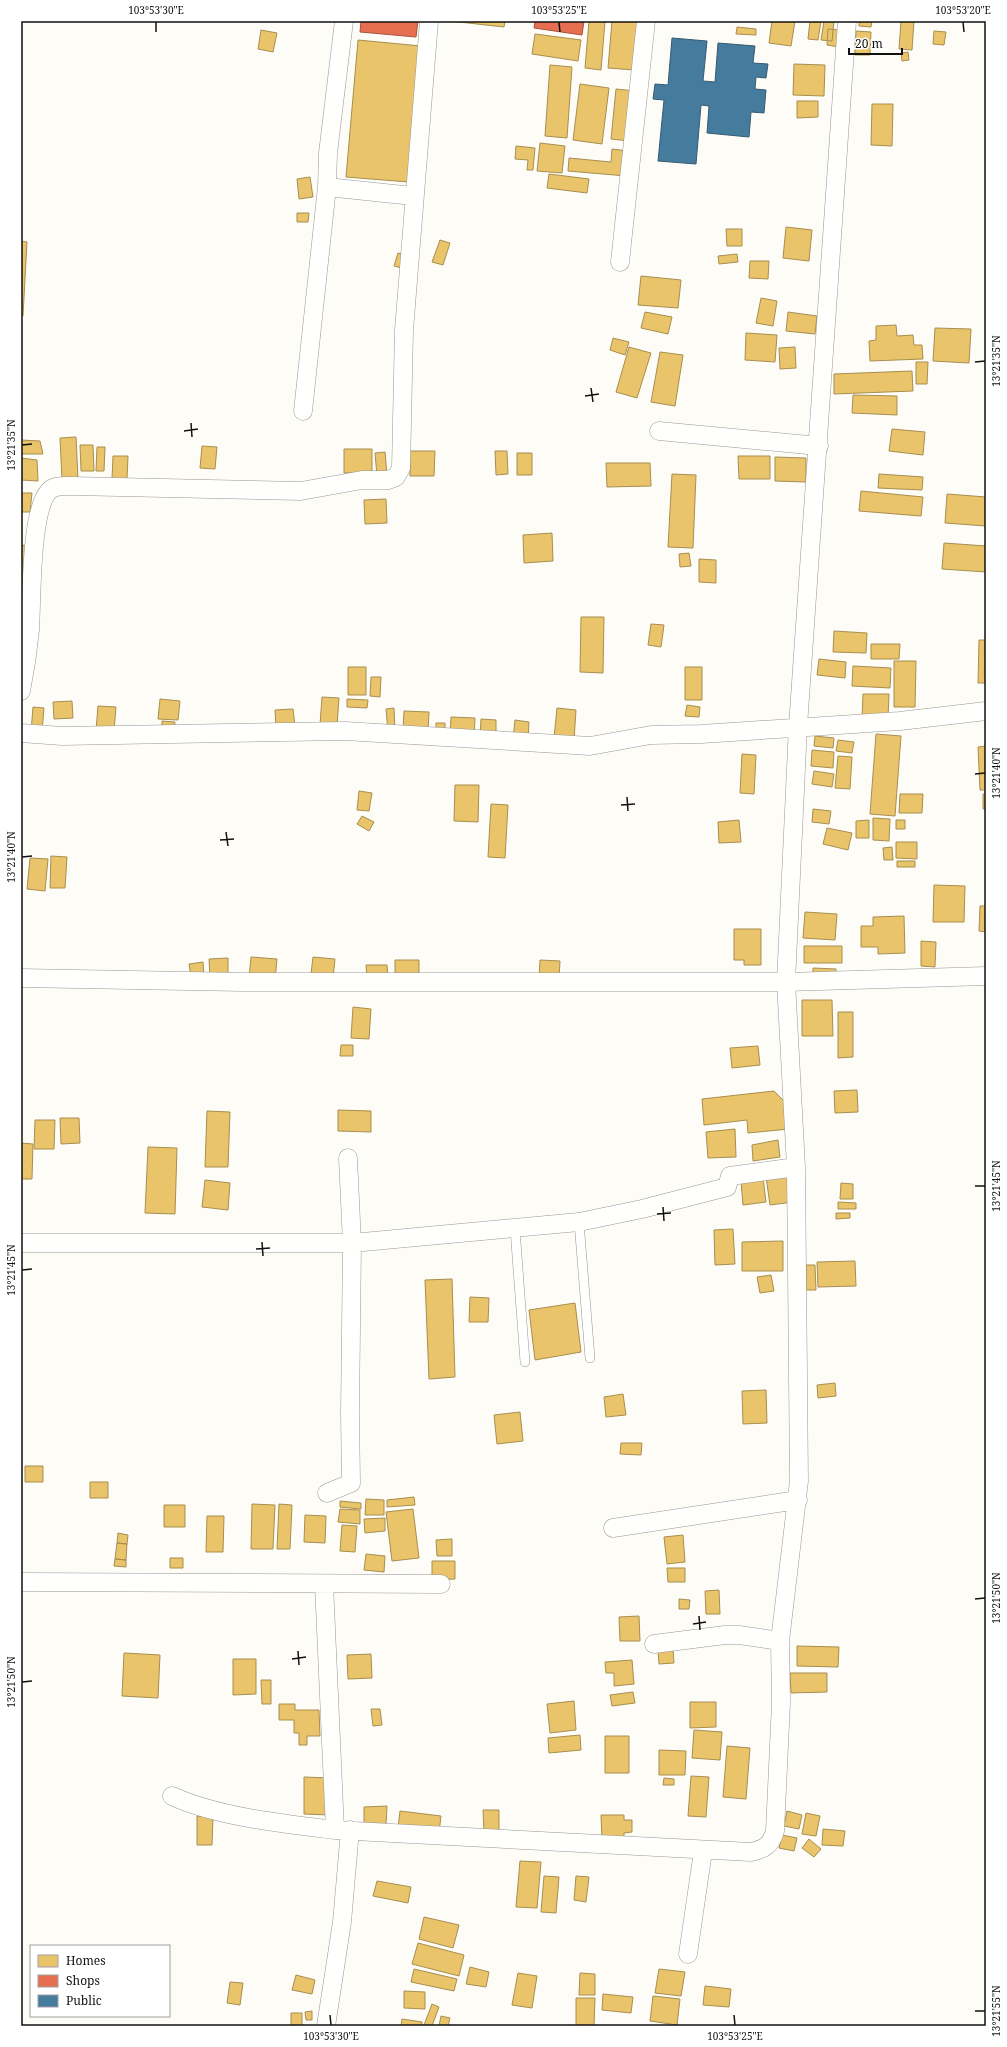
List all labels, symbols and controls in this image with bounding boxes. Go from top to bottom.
text: 103°53'30"E [128,3,184,17]
text: 103°53'25"E [531,3,587,17]
text: 103°53'20"E [935,3,991,17]
scale bar [849,30,902,56]
text: 20 m [855,35,883,52]
text: 13°21'35"N [989,335,1003,387]
text: 13°21'35"N [4,419,18,471]
text: 13°21'40"N [989,747,1003,799]
text: 13°21'40"N [4,831,18,883]
text: 13°21'45"N [989,1160,1003,1212]
text: 13°21'45"N [4,1244,18,1296]
text: 13°21'50"N [989,1572,1003,1624]
text: 13°21'50"N [4,1656,18,1708]
legend [30,1945,170,2017]
text: Homes [66,1952,106,1969]
text: Shops [66,1972,100,1989]
text: 13°21'55"N [989,1985,1003,2037]
text: Public [66,1992,102,2009]
text: 103°53'30"E [303,2029,359,2043]
text: 103°53'25"E [707,2029,763,2043]

